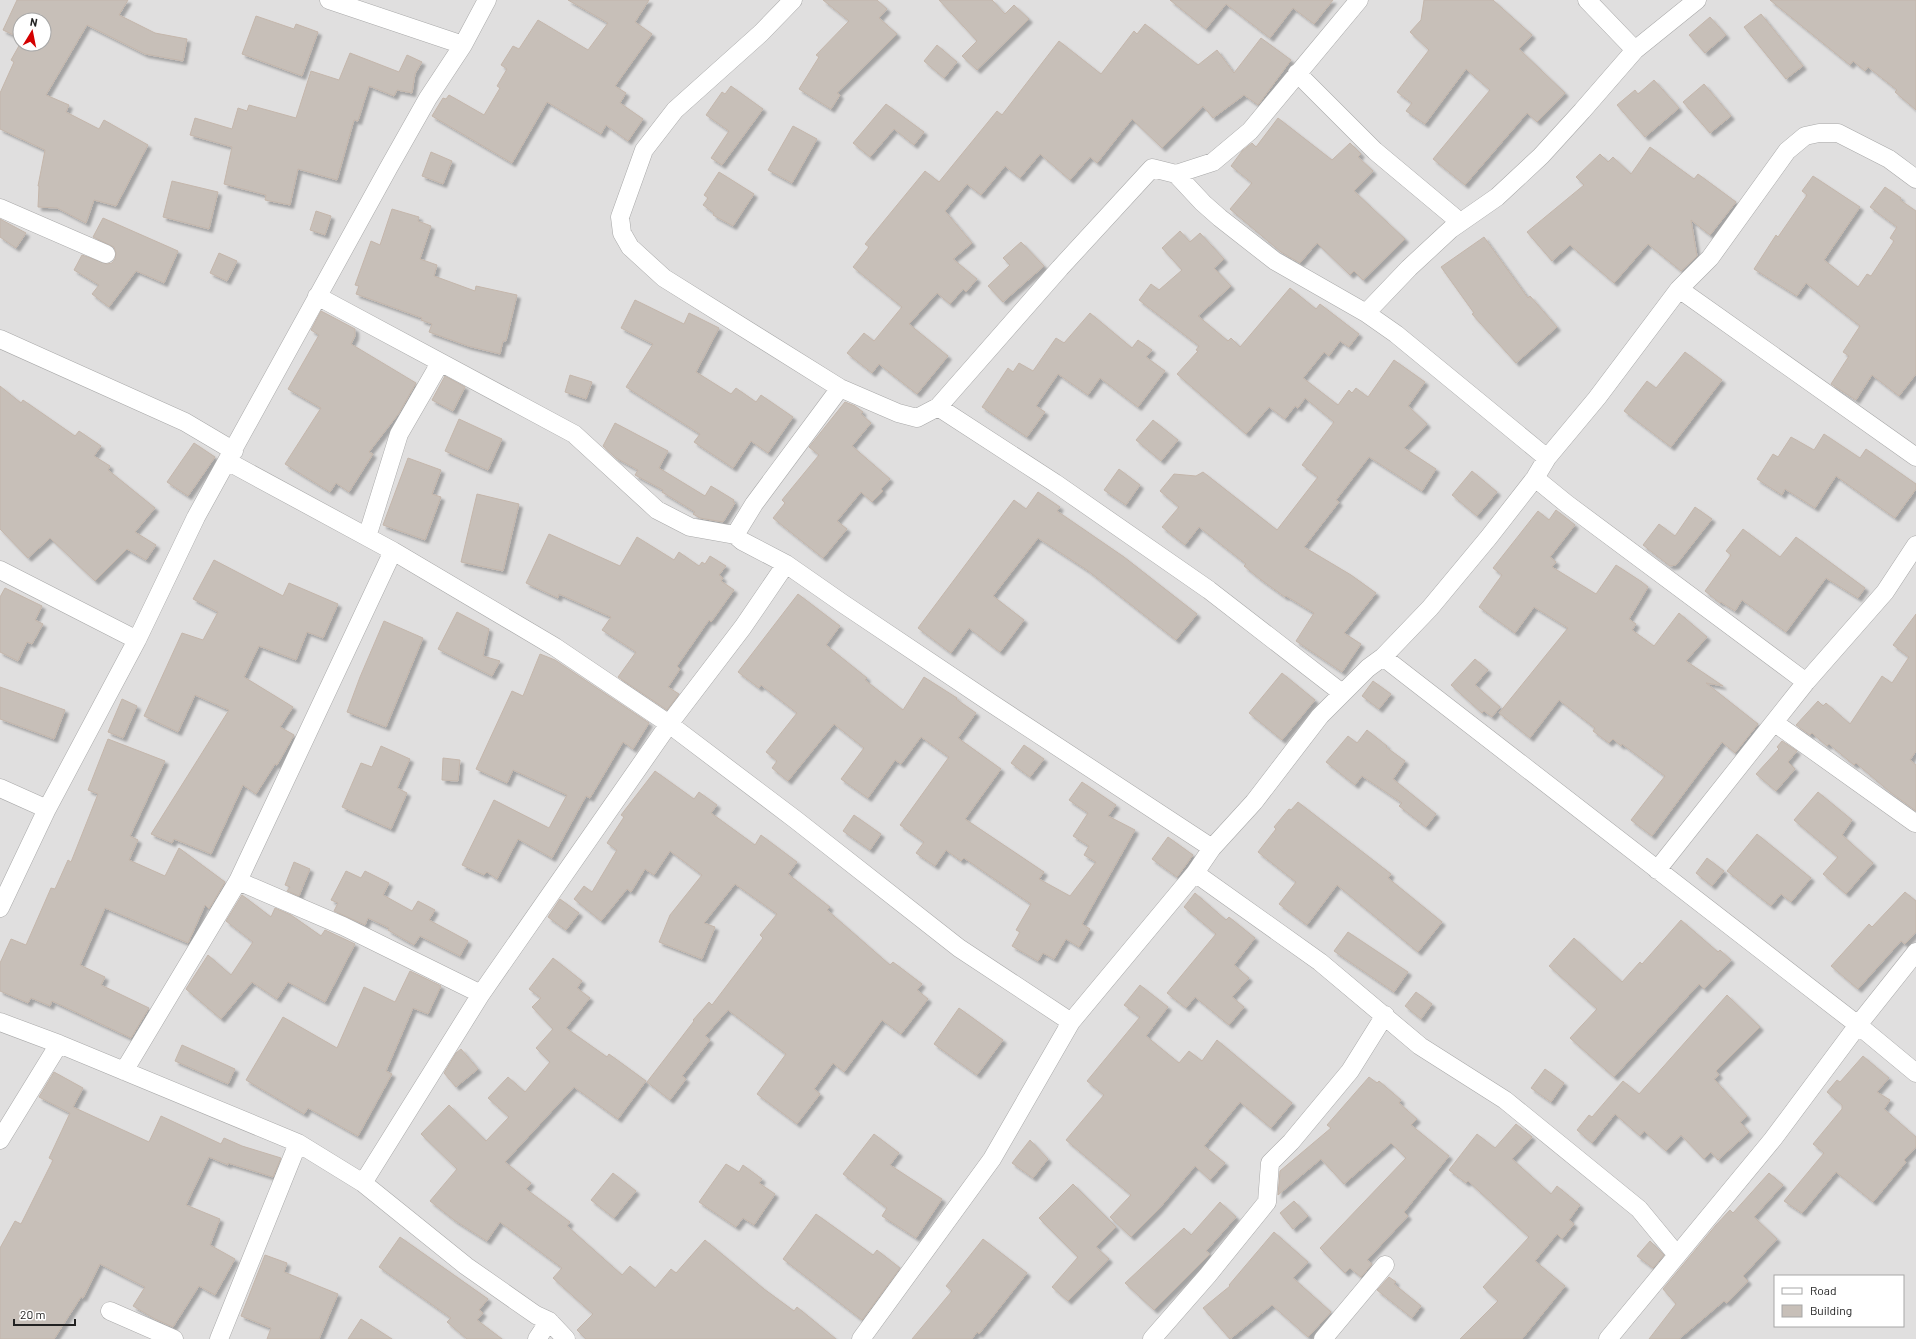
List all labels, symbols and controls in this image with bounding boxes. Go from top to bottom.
north arrow [12,12,52,52]
text: N [29,15,39,29]
legend [1774,1275,1904,1327]
text: Road [1810,1283,1837,1297]
scale bar [14,1301,75,1327]
text: Building [1810,1303,1852,1317]
text: 20 m [20,1307,46,1321]

